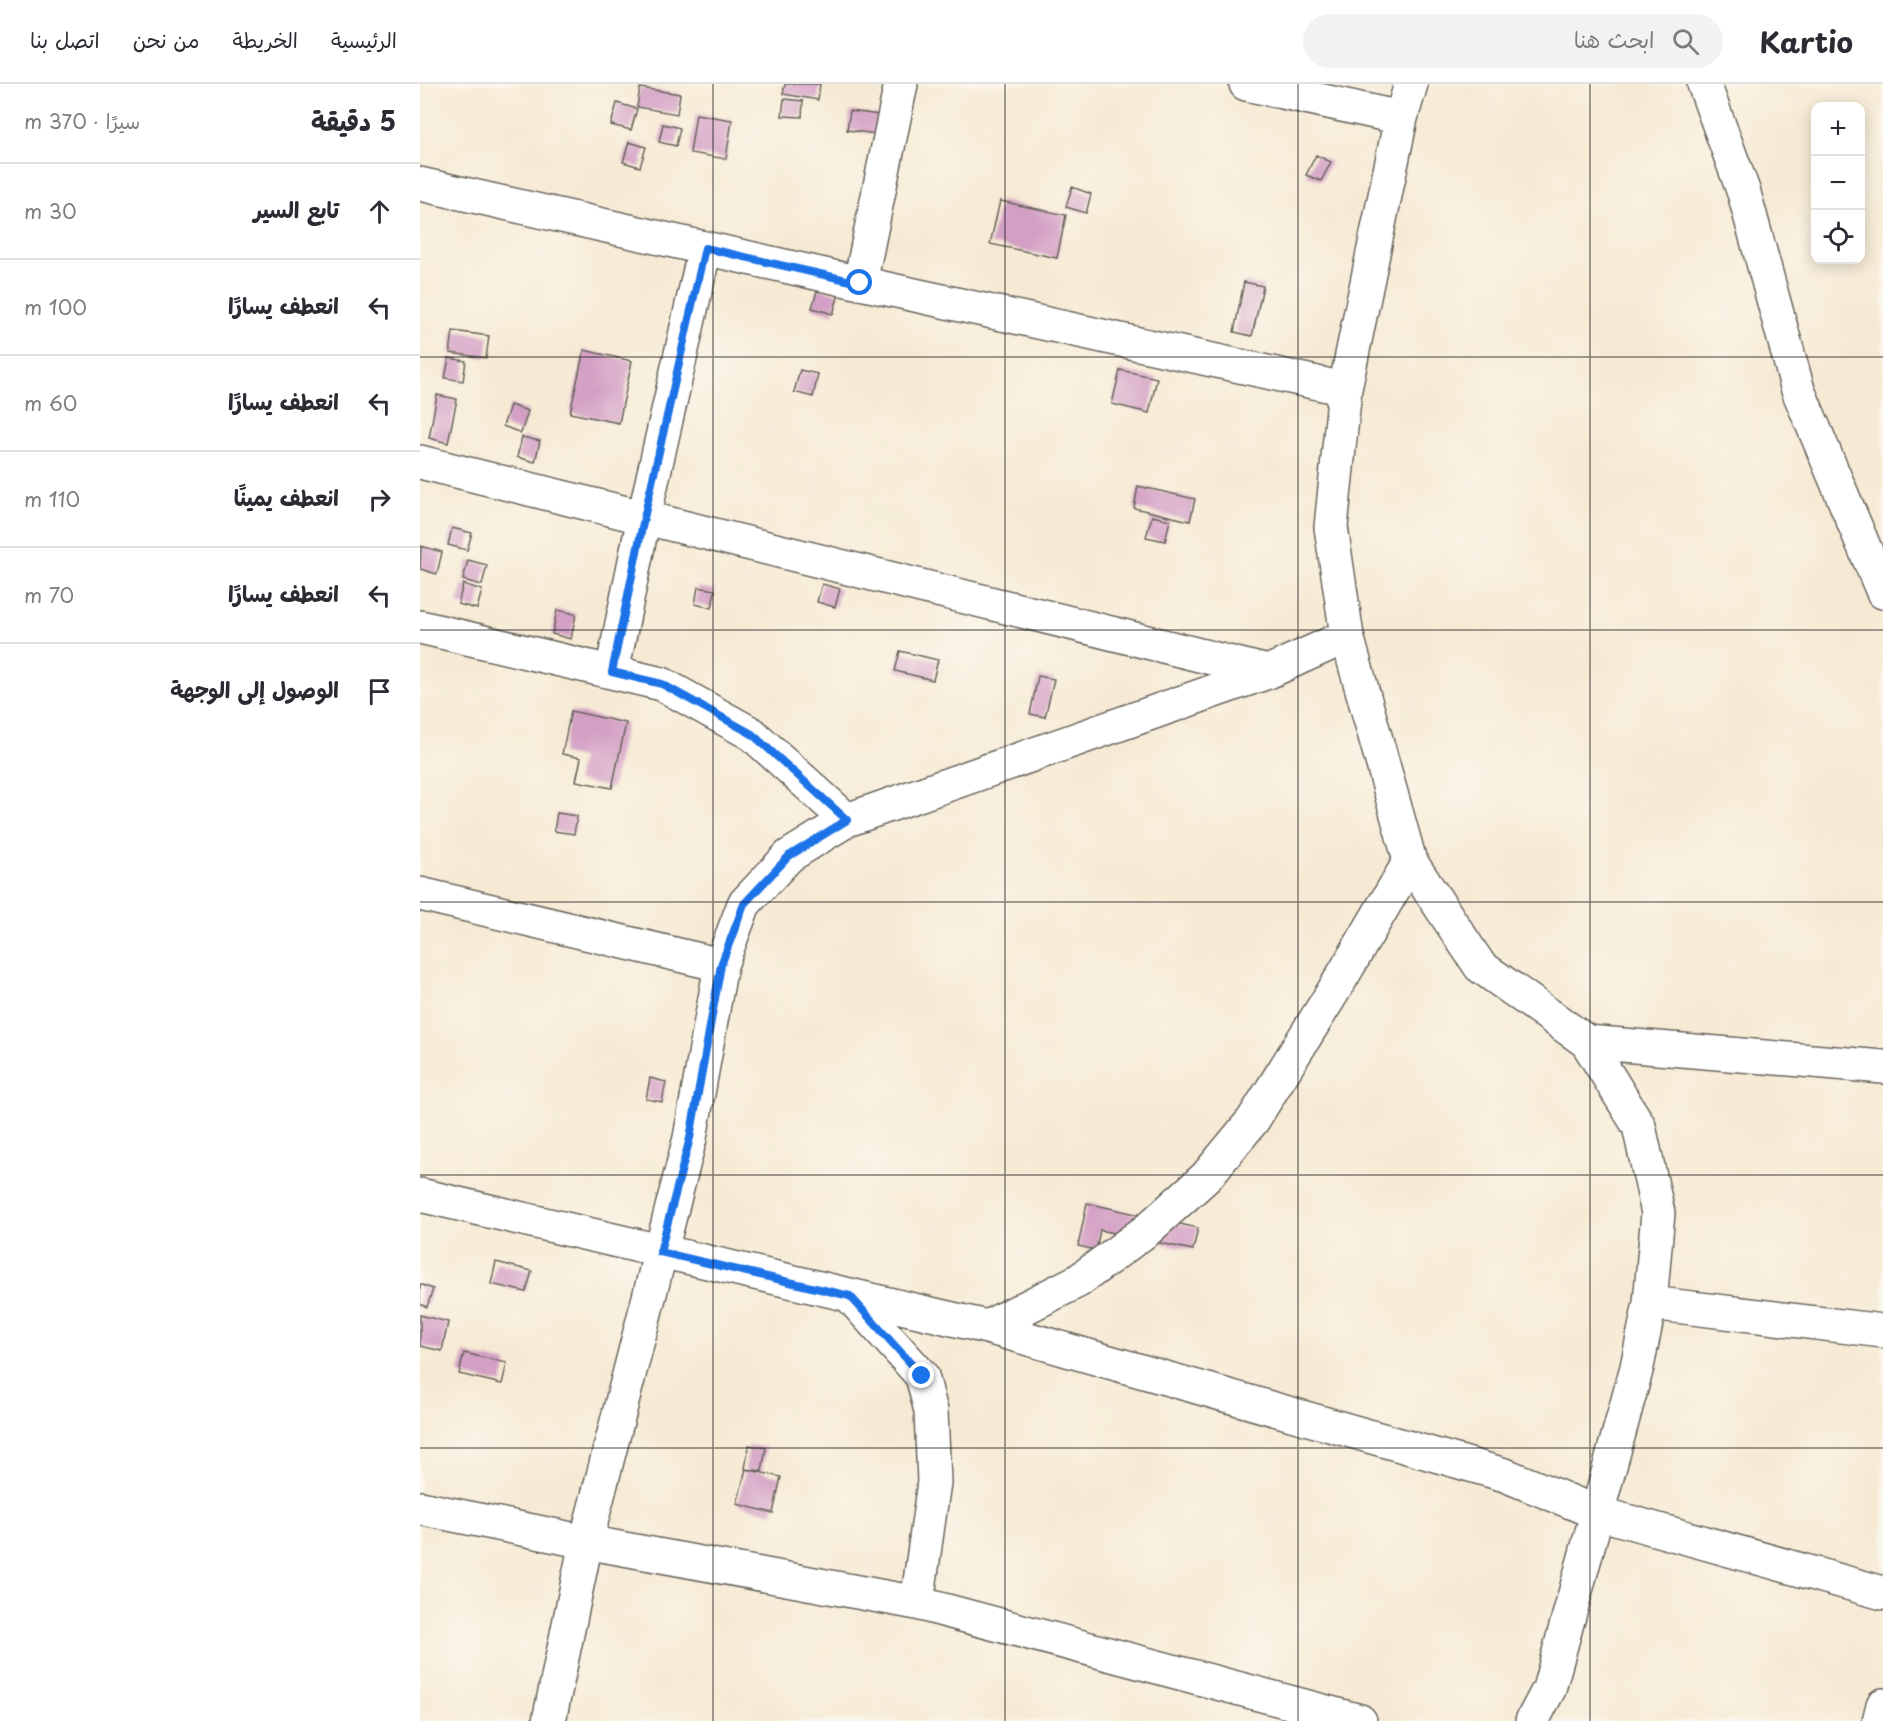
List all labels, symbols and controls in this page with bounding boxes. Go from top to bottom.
search box [1303,14,1723,68]
text: Kartio [1759,20,1853,63]
text: ابحث هنا [1574,22,1654,55]
text: اتصل بنا [30,23,100,55]
text: من نحن [133,23,199,55]
text: الخريطة [232,23,298,55]
text: الرئيسية [331,23,397,55]
icon: search [1669,25,1702,58]
text: 5 دقيقة [311,101,396,140]
map controls [1811,102,1865,264]
button: + [1811,102,1865,156]
text: سيرًا · 370 m [24,106,140,136]
button: − [1811,156,1865,210]
text: تابع السير [254,192,339,225]
icon: ahead [363,195,396,228]
text: 30 m [24,196,77,226]
button: locate [1811,210,1865,264]
route start [846,269,872,295]
text: انعطف يسارًا [228,288,339,321]
icon: left [363,291,396,324]
text: 100 m [24,292,87,322]
text: انعطف يسارًا [228,384,339,417]
icon: left [363,387,396,420]
text: 60 m [24,388,77,418]
text: انعطف يمينًا [234,480,339,513]
icon: right [363,483,396,516]
text: 110 m [24,484,80,514]
text: انعطف يسارًا [228,576,339,609]
icon: left [363,579,396,612]
text: 70 m [24,580,74,610]
text: الوصول إلى الوجهة [170,672,339,705]
icon: arrive [363,675,396,708]
route end [908,1362,934,1388]

